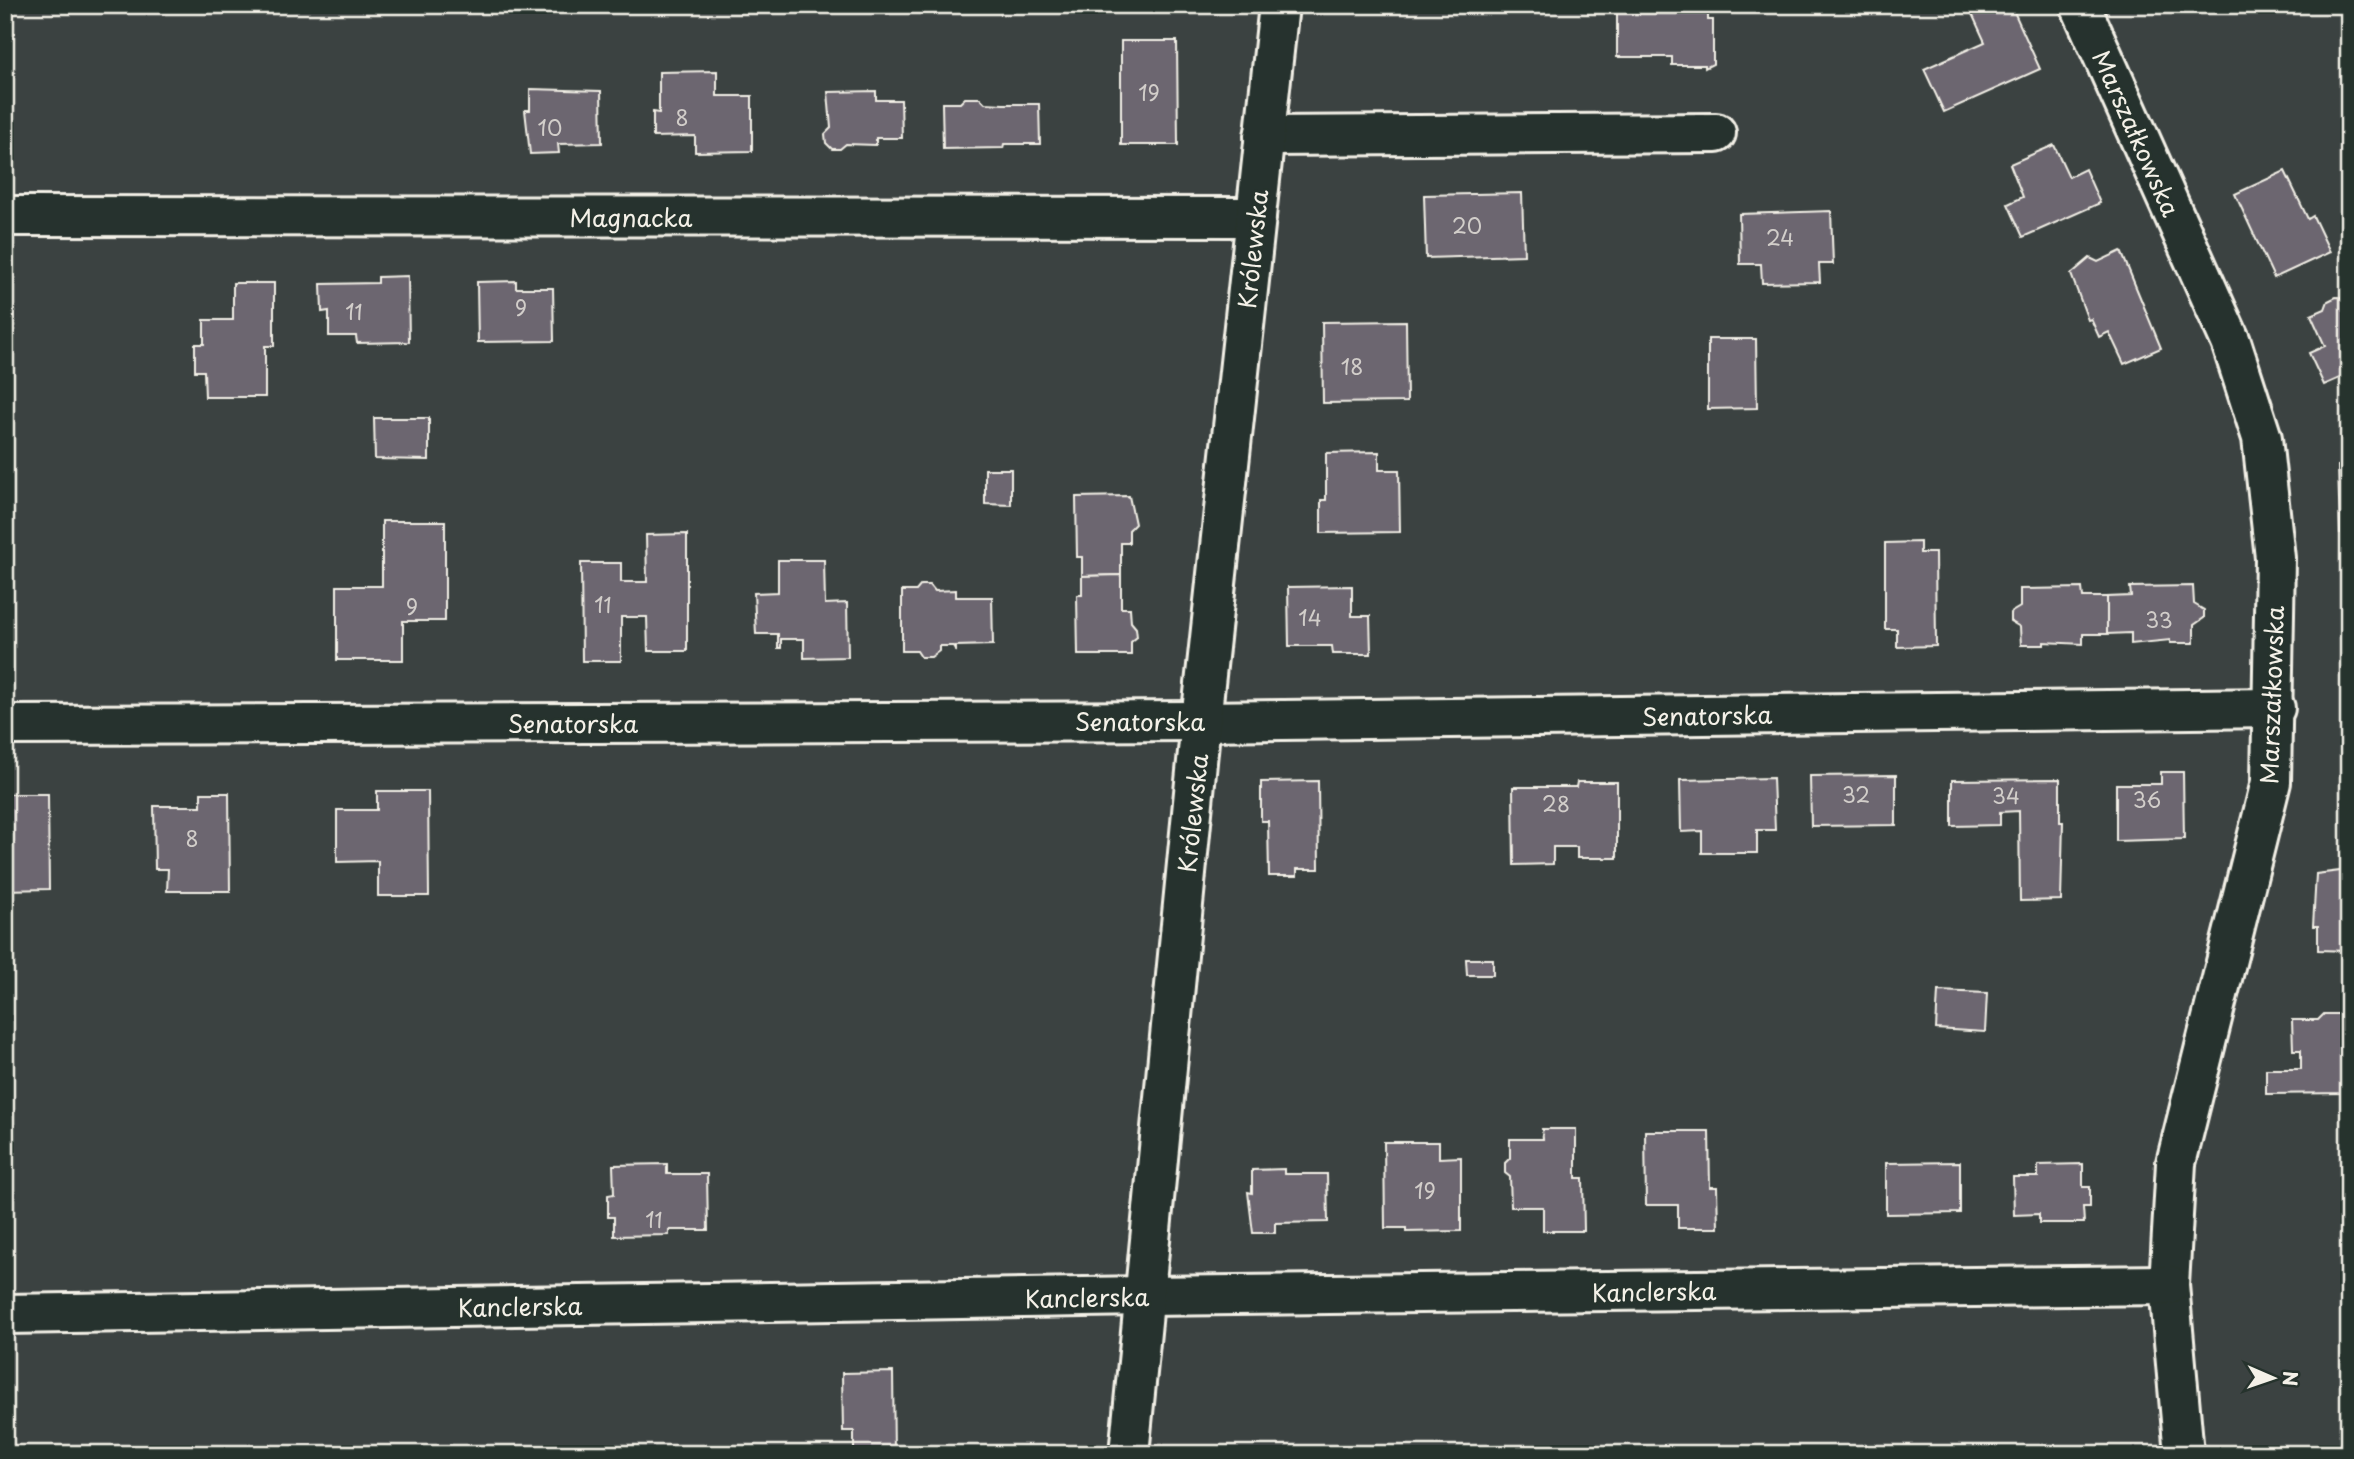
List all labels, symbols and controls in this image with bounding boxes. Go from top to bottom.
street label: Marszałkowska [2084,44,2190,222]
house number: 19 [1138,76,1160,108]
house number: 8 [675,101,689,133]
house number: 10 [538,111,562,143]
street label: Królewska [1228,188,1276,310]
street label: Magnacka [570,199,693,235]
house number: 20 [1452,209,1482,241]
house number: 24 [1766,221,1794,253]
house number: 9 [515,291,527,323]
house number: 11 [345,295,363,327]
house number: 18 [1341,350,1363,382]
house number: 11 [594,588,612,620]
house number: 9 [406,590,418,622]
house number: 14 [1298,601,1322,633]
house number: 33 [2145,603,2173,635]
street label: Marszałkowska [2250,605,2292,785]
street label: Senatorska [1641,696,1773,734]
street label: Senatorska [1075,703,1205,739]
street label: Senatorska [508,705,638,741]
street label: Królewska [1168,752,1216,874]
house number: 32 [1842,778,1870,810]
house number: 34 [1992,779,2020,811]
house number: 36 [2133,783,2161,815]
house number: 28 [1542,787,1570,819]
house number: 8 [185,822,199,854]
house number: 19 [1414,1174,1436,1206]
house number: 11 [645,1203,663,1235]
street label: Kanclerska [1591,1272,1717,1310]
street label: Kanclerska [1024,1278,1150,1316]
street label: Kanclerska [457,1287,583,1325]
north arrow [2238,1344,2308,1414]
text: N [2277,1371,2305,1387]

